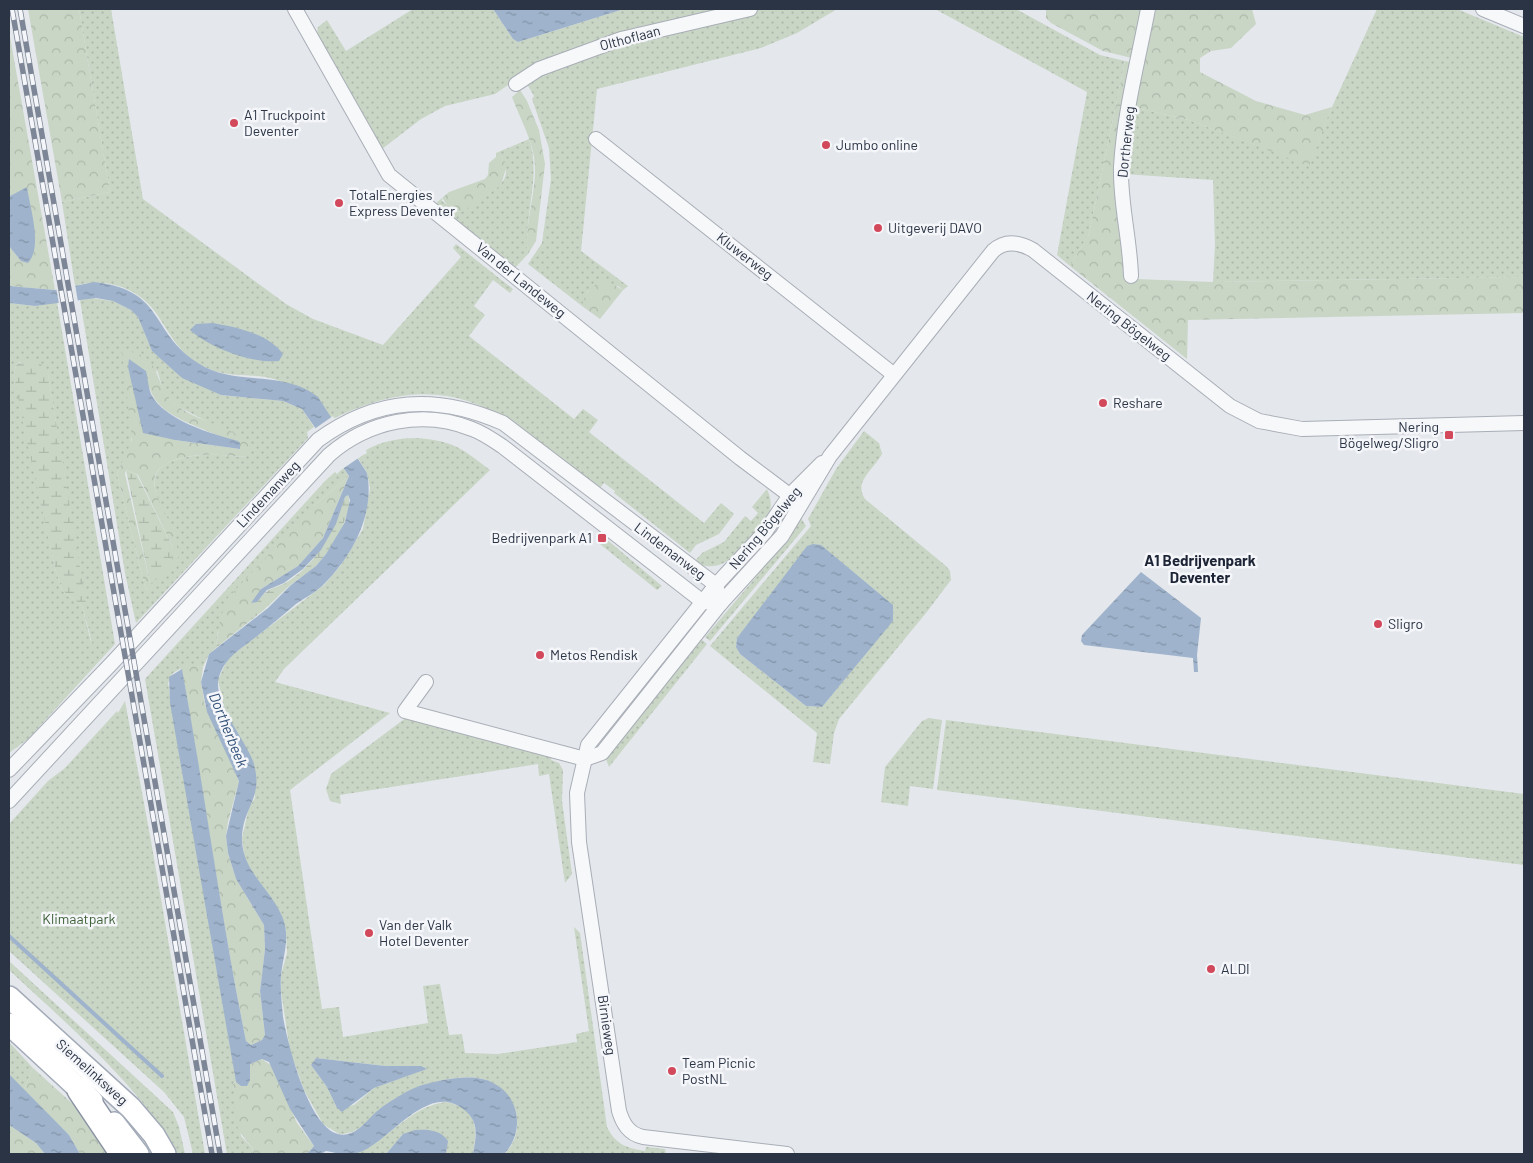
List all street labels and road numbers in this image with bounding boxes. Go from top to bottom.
street label: Olthoflaan [598,21,662,54]
street label: Dortherweg [1113,105,1138,179]
street label: Kluwerweg [714,228,777,283]
street label: Van der Landeweg [473,238,570,321]
street label: Nering Bögelweg [1084,287,1175,364]
street label: Lindemanweg [232,457,303,531]
street label: Nering Bögelweg [725,483,804,572]
street label: Lindemanweg [631,518,709,583]
street label: Birnieweg [595,994,620,1056]
street label: Siemelinksweg [53,1035,132,1108]

